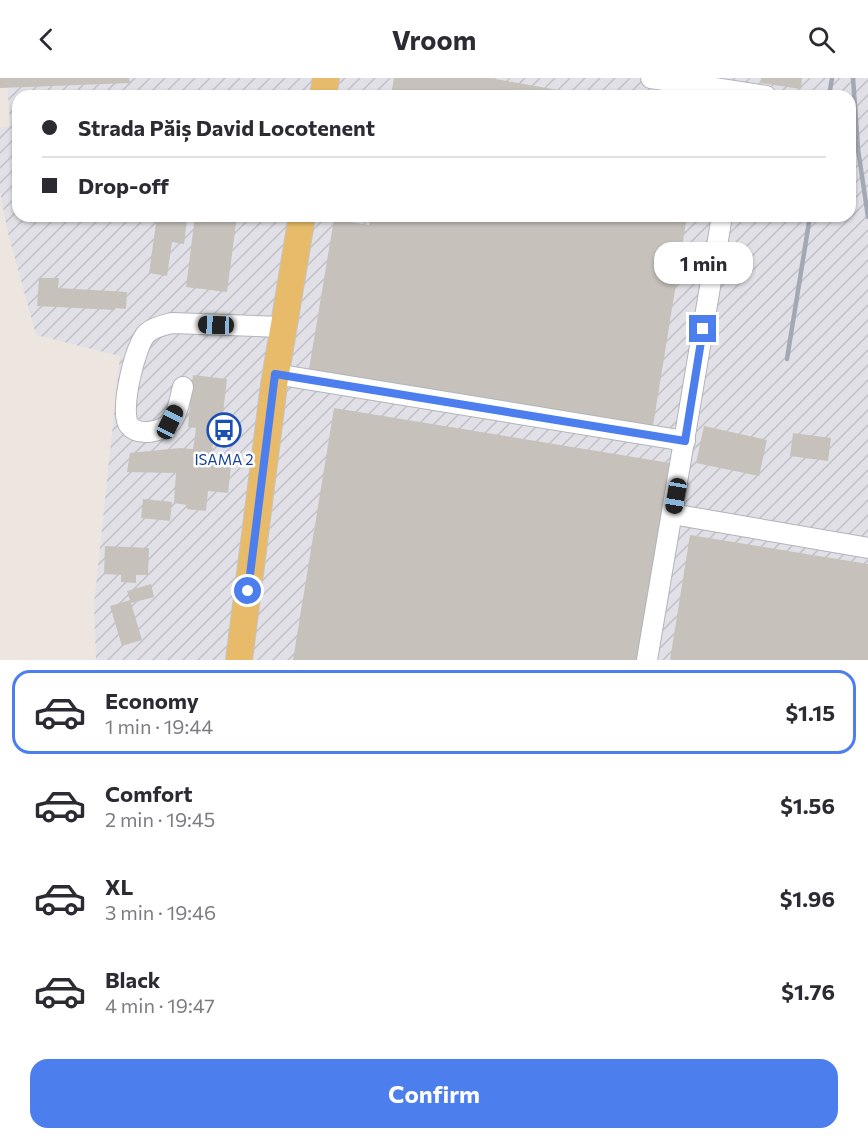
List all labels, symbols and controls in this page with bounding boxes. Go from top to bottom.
icon: back [30,23,63,56]
text: Vroom [392,23,476,56]
icon: search [805,23,838,56]
text: Strada Păiș David Locotenent [78,114,375,141]
text: Drop-off [78,172,169,199]
callout: 1 min [654,242,752,284]
text: 1 min [680,251,727,275]
car [198,315,234,335]
route end [689,315,716,342]
car [154,402,186,442]
bus stop icon: ISAMA 2 [206,412,242,448]
place label: ISAMA 2 [194,450,254,468]
car [664,477,688,515]
route start [234,577,261,604]
icon: car [33,685,87,739]
text: Economy [105,687,199,714]
text: $1.15 [785,699,835,726]
text: 1 min · 19:44 [105,714,213,738]
icon: car [33,778,87,832]
text: Comfort [105,780,193,807]
text: $1.56 [780,792,835,819]
text: 2 min · 19:45 [105,807,215,831]
icon: car [33,871,87,925]
text: XL [105,873,133,900]
text: $1.96 [780,885,835,912]
text: 3 min · 19:46 [105,900,216,924]
icon: car [33,964,87,1018]
text: Black [105,966,160,993]
text: $1.76 [781,978,835,1005]
text: 4 min · 19:47 [105,993,215,1017]
button: Confirm [30,1059,838,1128]

